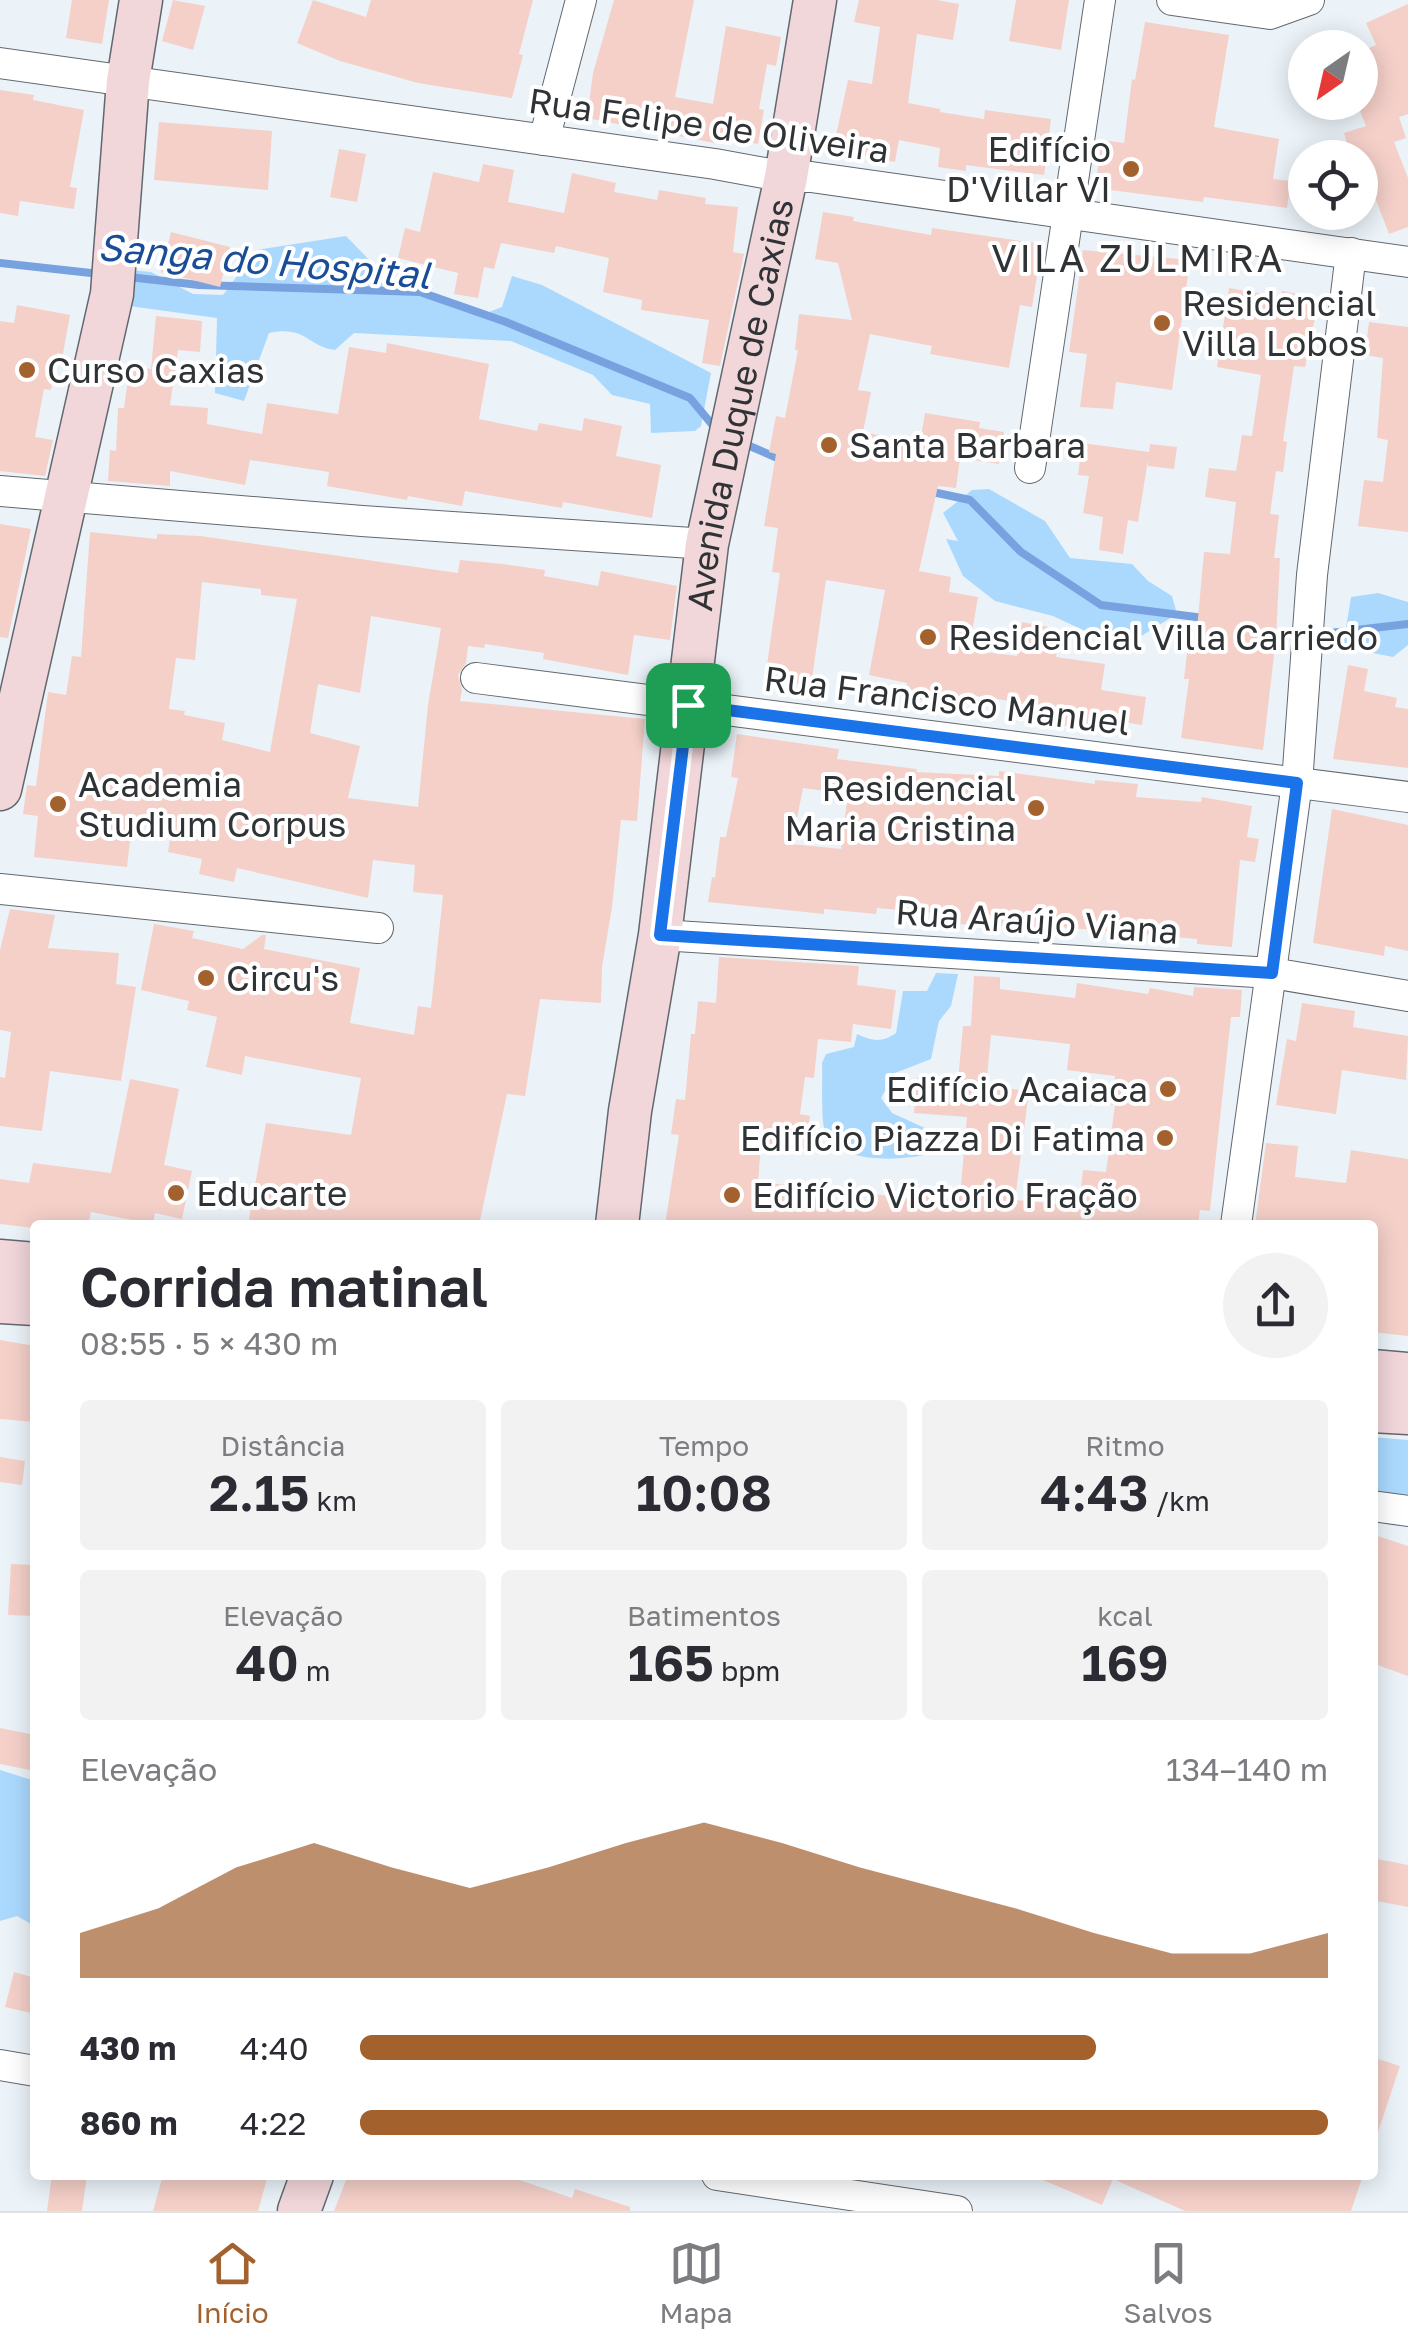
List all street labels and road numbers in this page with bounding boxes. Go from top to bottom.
street label: Rua Felipe de Oliveira [526,79,892,171]
street label: Avenida Duque de Caxias [678,194,802,613]
street label: Rua Francisco Manuel [762,657,1132,743]
street label: Rua Araújo Viana [894,890,1180,952]

